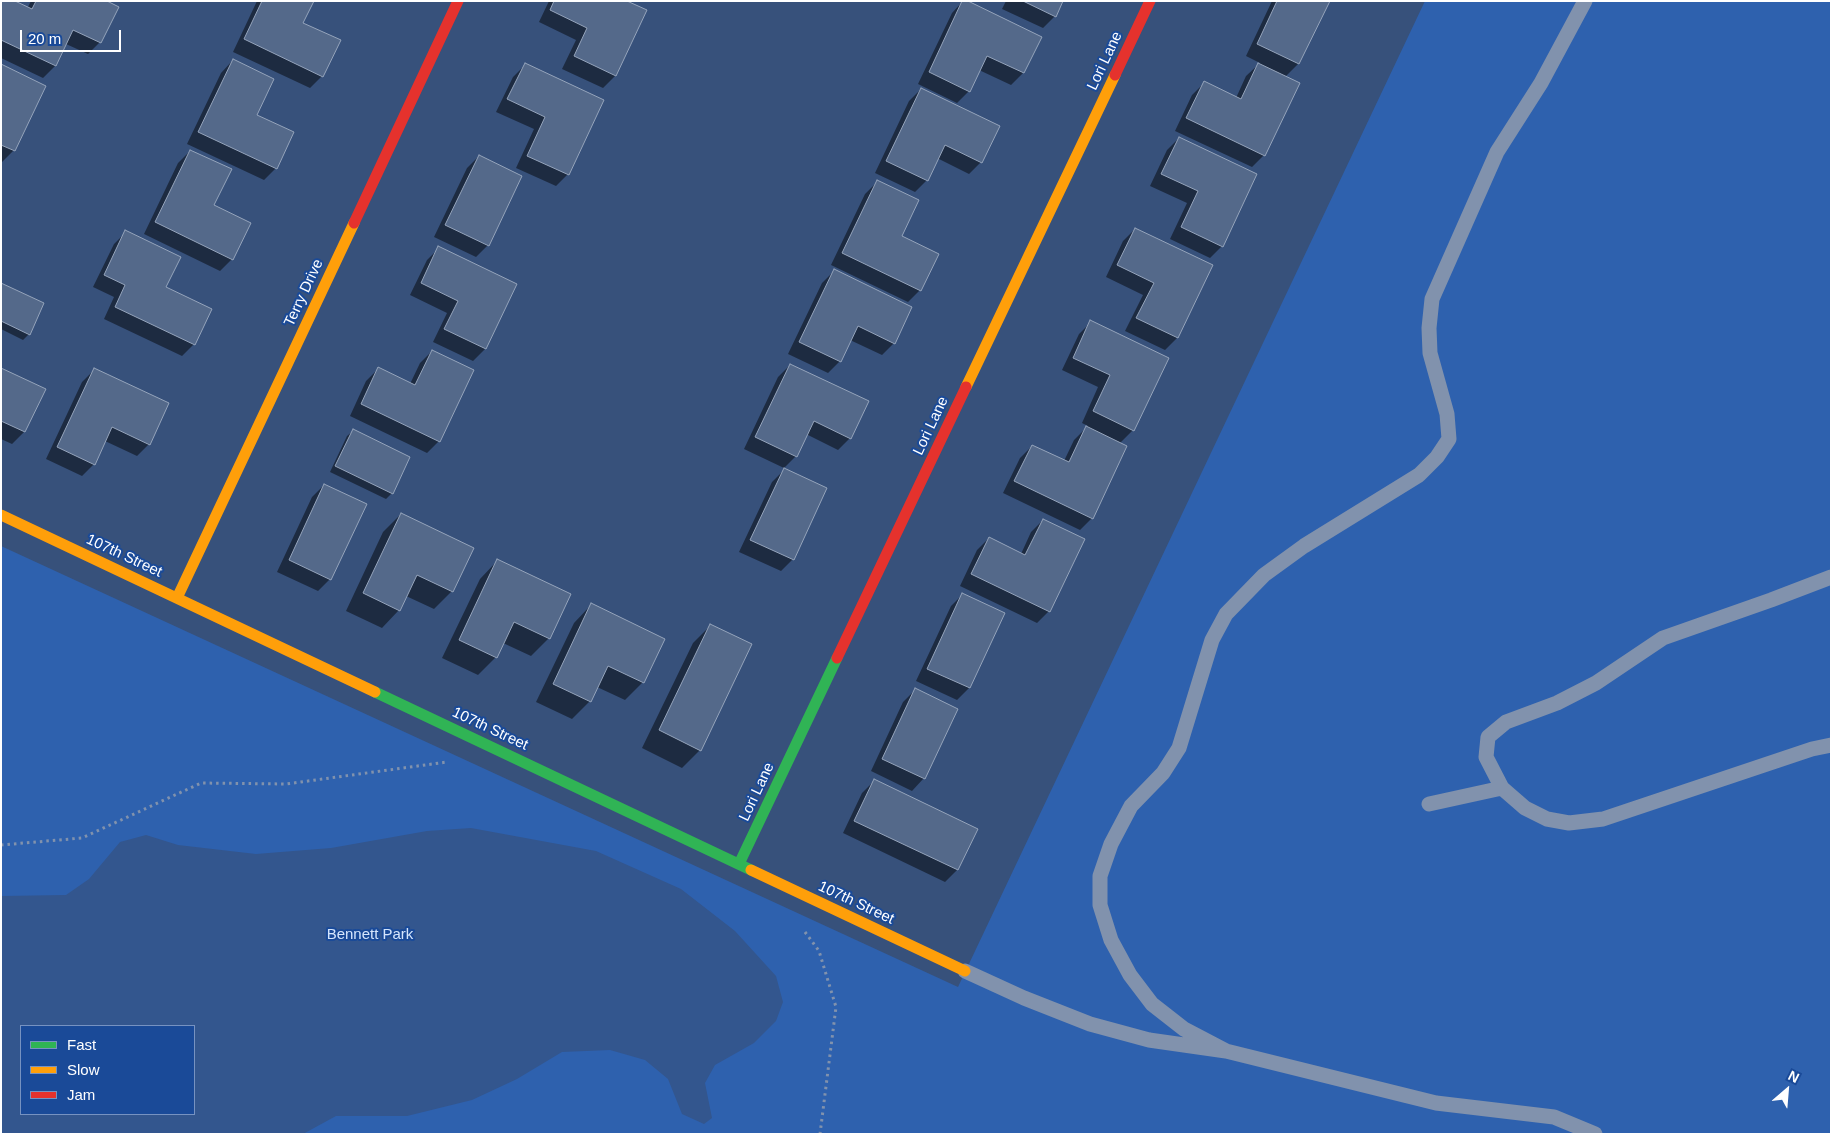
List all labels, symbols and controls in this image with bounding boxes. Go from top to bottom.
scale bar [22,20,124,52]
street label: Lori Lane [1084,29,1126,93]
text: 20 m [28,30,61,47]
street label: Terry Drive [281,256,327,330]
street label: Lori Lane [910,394,952,458]
street label: 107th Street [83,531,165,581]
street label: 107th Street [449,704,531,754]
street label: Lori Lane [736,760,778,824]
street label: 107th Street [815,878,897,928]
park label: Bennett Park [327,926,413,944]
legend [20,1025,195,1115]
text: Fast [67,1036,96,1053]
text: Slow [67,1061,100,1078]
north arrow [1762,1065,1812,1115]
text: N [1786,1067,1802,1086]
text: Jam [67,1086,95,1103]

